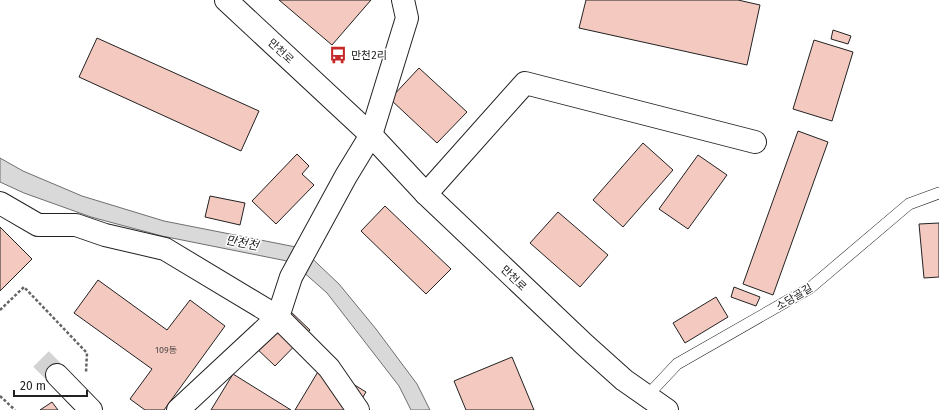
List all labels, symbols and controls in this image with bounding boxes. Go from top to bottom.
street label: 만천로 [265,36,296,66]
bus stop icon: 만천2리 [328,45,348,65]
place label: 만천2리 [351,49,387,62]
water label: 만천천 [224,233,262,253]
street label: 만천로 [498,263,529,294]
street label: 소당골길 [774,281,815,313]
house number: 109동 [155,345,177,355]
scale bar [14,372,87,398]
text: 20 m [20,379,46,393]

